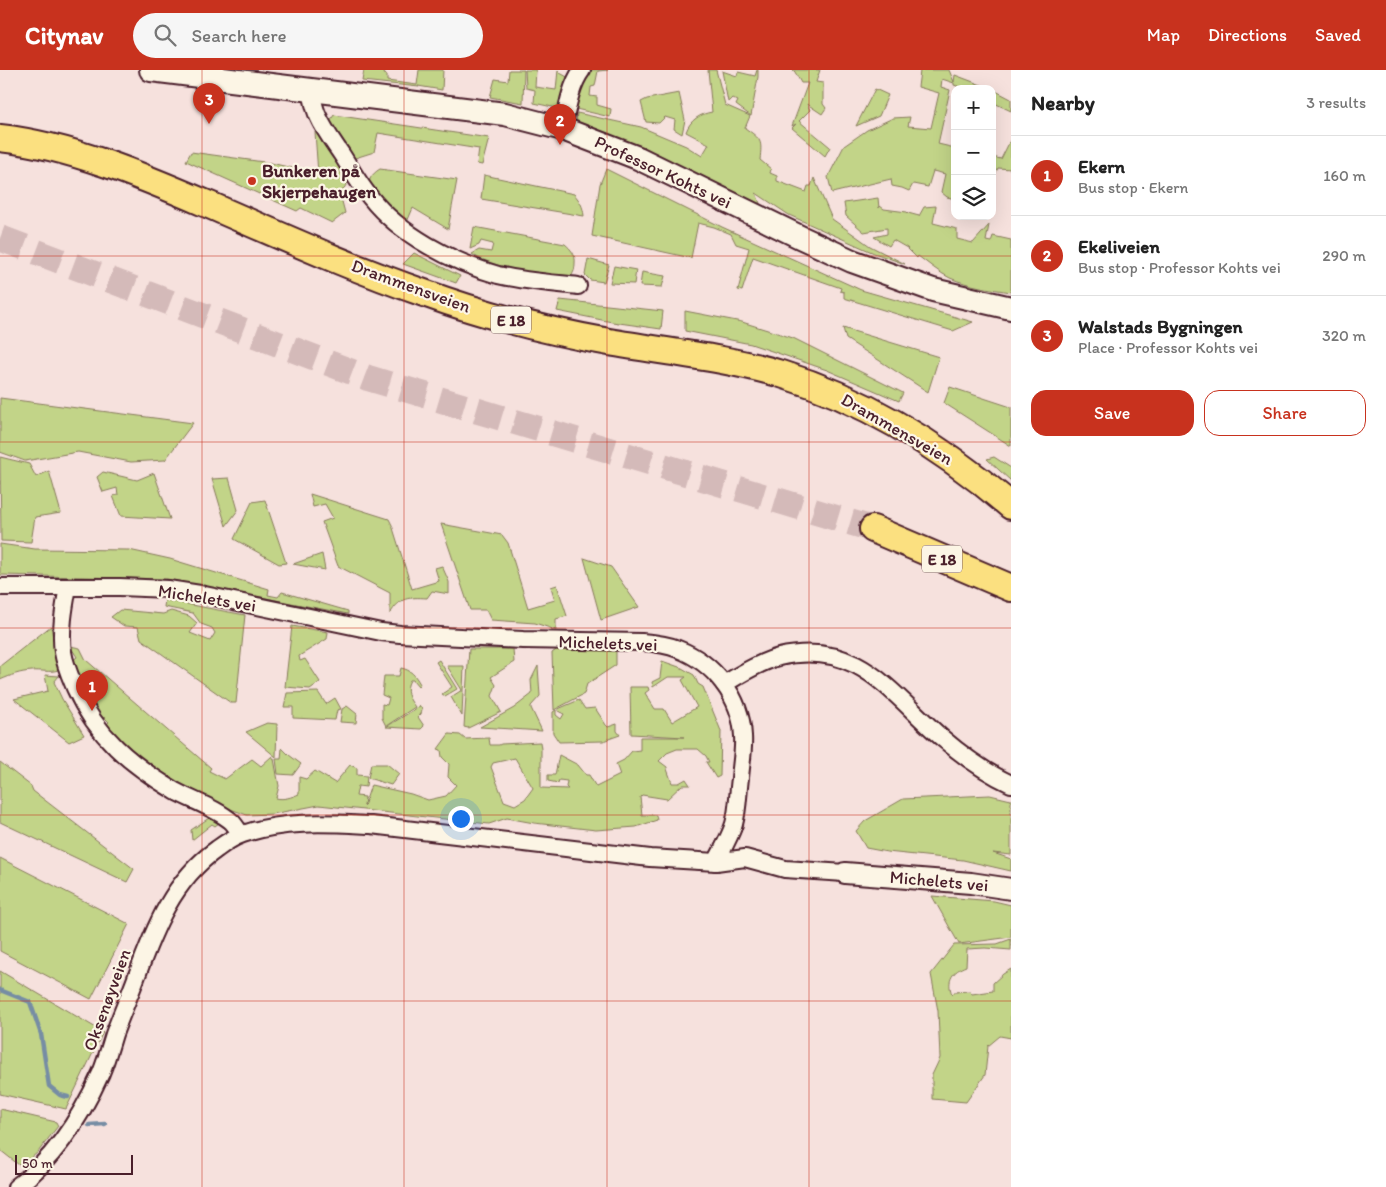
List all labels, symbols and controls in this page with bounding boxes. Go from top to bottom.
search box [133,13,483,58]
text: Citynav [25,21,103,50]
icon: search [151,21,179,49]
text: Search here [191,24,287,47]
text: Map [1147,24,1180,46]
text: Directions [1208,24,1287,46]
text: Saved [1315,24,1361,46]
pin: 3 [193,83,225,124]
map controls [951,85,996,220]
button: + [951,85,996,130]
text: Nearby [1031,90,1095,115]
text: 3 results [1306,93,1366,112]
pin: 2 [544,104,576,145]
button: − [951,130,996,175]
street label: Professor Kohts vei [591,131,735,213]
text: Ekern [1078,155,1125,178]
place label: Bunkeren på Skjerpehaugen [262,160,377,203]
text: 1 [1043,166,1051,185]
text: 160 m [1323,166,1366,185]
marker: Bunkeren på Skjerpehaugen [246,175,258,187]
button: layers [951,175,996,220]
text: Bus stop · Ekern [1078,178,1188,197]
text: Ekeliveien [1078,235,1160,258]
text: 2 [1043,246,1051,265]
text: 290 m [1322,246,1366,265]
street label: Drammensveien [348,254,474,318]
text: Bus stop · Professor Kohts vei [1078,258,1281,277]
road number: E 18 [491,306,531,334]
text: Walstads Bygningen [1078,315,1243,338]
text: 3 [1043,326,1051,345]
text: 320 m [1322,326,1366,345]
text: Place · Professor Kohts vei [1078,338,1258,357]
street label: Drammensveien [837,388,957,470]
button: Save [1031,390,1194,436]
button: Share [1204,390,1366,436]
road number: E 18 [922,546,962,572]
street label: Michelets vei [156,579,258,617]
street label: Michelets vei [558,630,658,656]
pin: 1 [76,670,108,711]
your location [448,806,474,832]
street label: Michelets vei [889,866,989,896]
street label: Oksenøyveien [78,946,136,1054]
scale bar [15,1152,132,1175]
text: 50 m [22,1155,53,1172]

